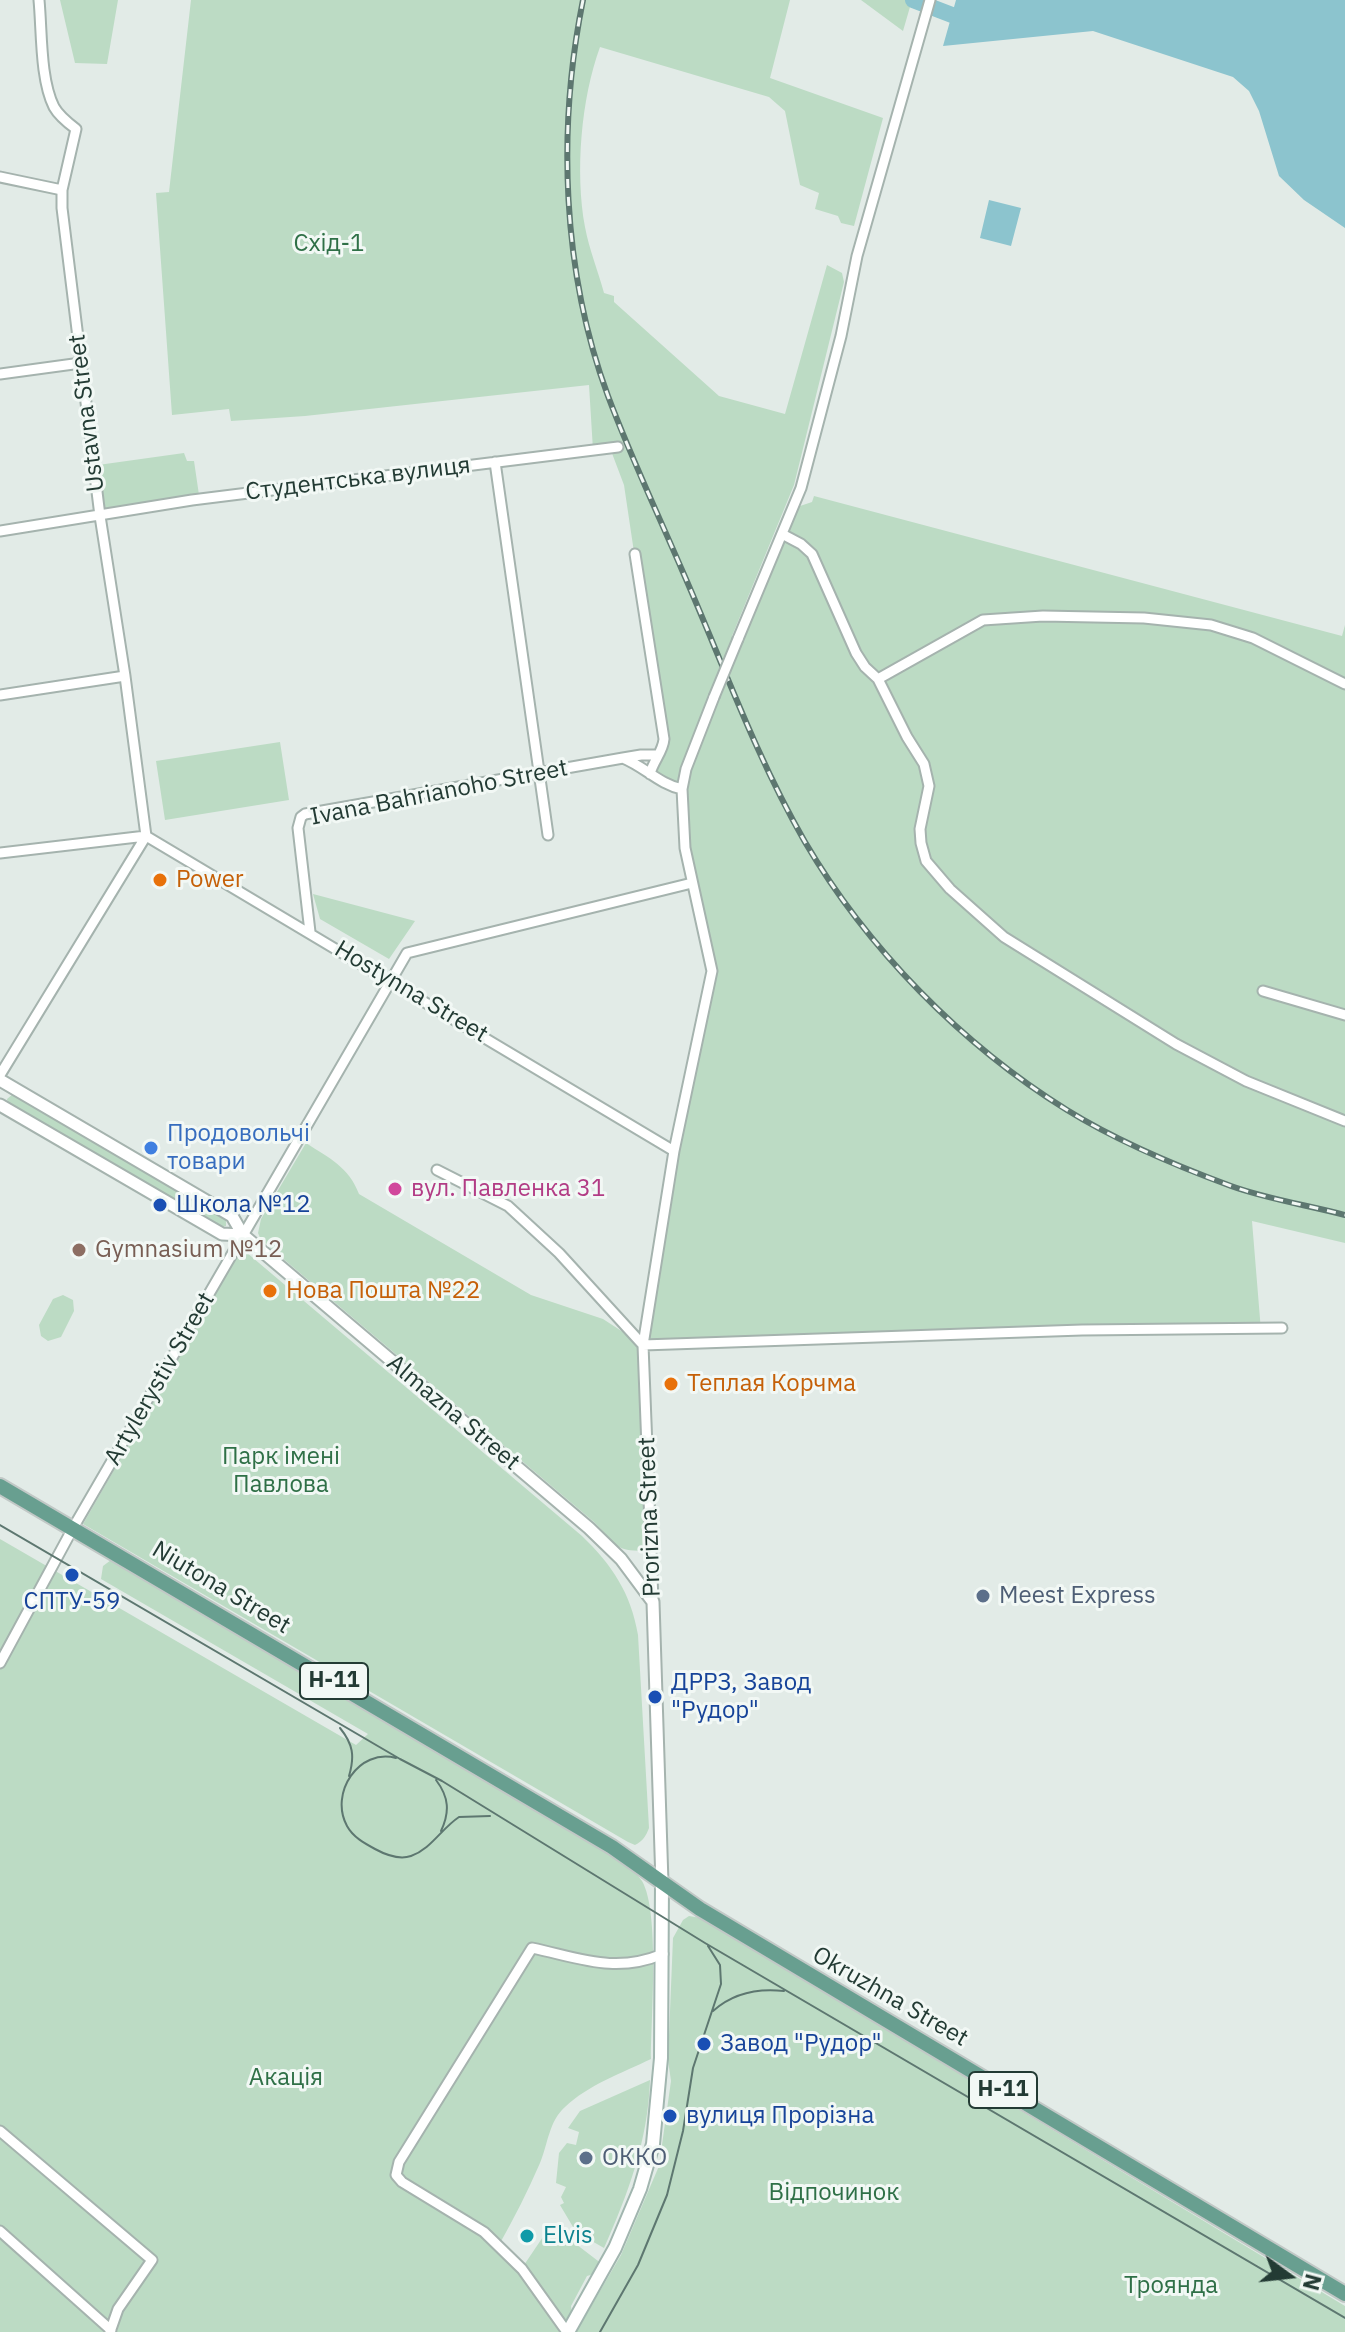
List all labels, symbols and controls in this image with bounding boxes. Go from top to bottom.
park label: Схід-1 [294,230,364,258]
street label: Ustavna Street [63,333,111,493]
street label: Студентська вулиця [244,451,472,507]
street label: Ivana Bahrianoho Street [308,754,570,832]
place label: Power [176,866,244,894]
marker: Power [151,871,169,889]
street label: Hostynna Street [329,935,493,1049]
place label: Продовольчі товари [167,1120,310,1176]
marker: Продовольчі товари [142,1139,160,1157]
place label: вул. Павленка 31 [411,1175,605,1203]
marker: вул. Павленка 31 [386,1180,404,1198]
place label: Школа №12 [176,1191,311,1219]
marker: Школа №12 [151,1196,169,1214]
place label: Gymnasium №12 [95,1236,282,1264]
marker: Gymnasium №12 [70,1241,88,1259]
place label: Нова Пошта №22 [286,1277,480,1305]
marker: Нова Пошта №22 [261,1282,279,1300]
street label: Artylerystiv Street [99,1288,221,1470]
street label: Almazna Street [381,1349,525,1477]
place label: Теплая Корчма [687,1370,856,1398]
marker: Теплая Корчма [662,1375,680,1393]
street label: Prorizna Street [633,1436,667,1598]
park label: Парк імені Павлова [222,1443,340,1499]
street label: Niutona Street [147,1535,295,1641]
marker: СПТУ-59 [63,1566,81,1584]
place label: Meest Express [999,1582,1156,1610]
marker: Meest Express [974,1587,992,1605]
place label: СПТУ-59 [23,1588,121,1616]
road number: Н-11 [300,1663,368,1699]
place label: ДРРЗ, Завод "Рудор" [671,1669,811,1725]
marker: ДРРЗ, Завод "Рудор" [646,1688,664,1706]
street label: Okruzhna Street [807,1941,973,2053]
place label: Завод "Рудор" [720,2030,882,2058]
marker: Завод "Рудор" [695,2035,713,2053]
park label: Акація [249,2064,323,2092]
road number: Н-11 [969,2072,1037,2108]
place label: вулиця Прорізна [686,2102,874,2130]
marker: вулиця Прорізна [661,2107,679,2125]
place label: ОККО [602,2144,667,2172]
marker: ОККО [577,2149,595,2167]
park label: Відпочинок [769,2179,899,2207]
place label: Elvis [543,2222,593,2250]
marker: Elvis [518,2227,536,2245]
north arrow [1249,2236,1329,2316]
text: N [1297,2271,1329,2294]
park label: Троянда [1124,2272,1218,2300]

